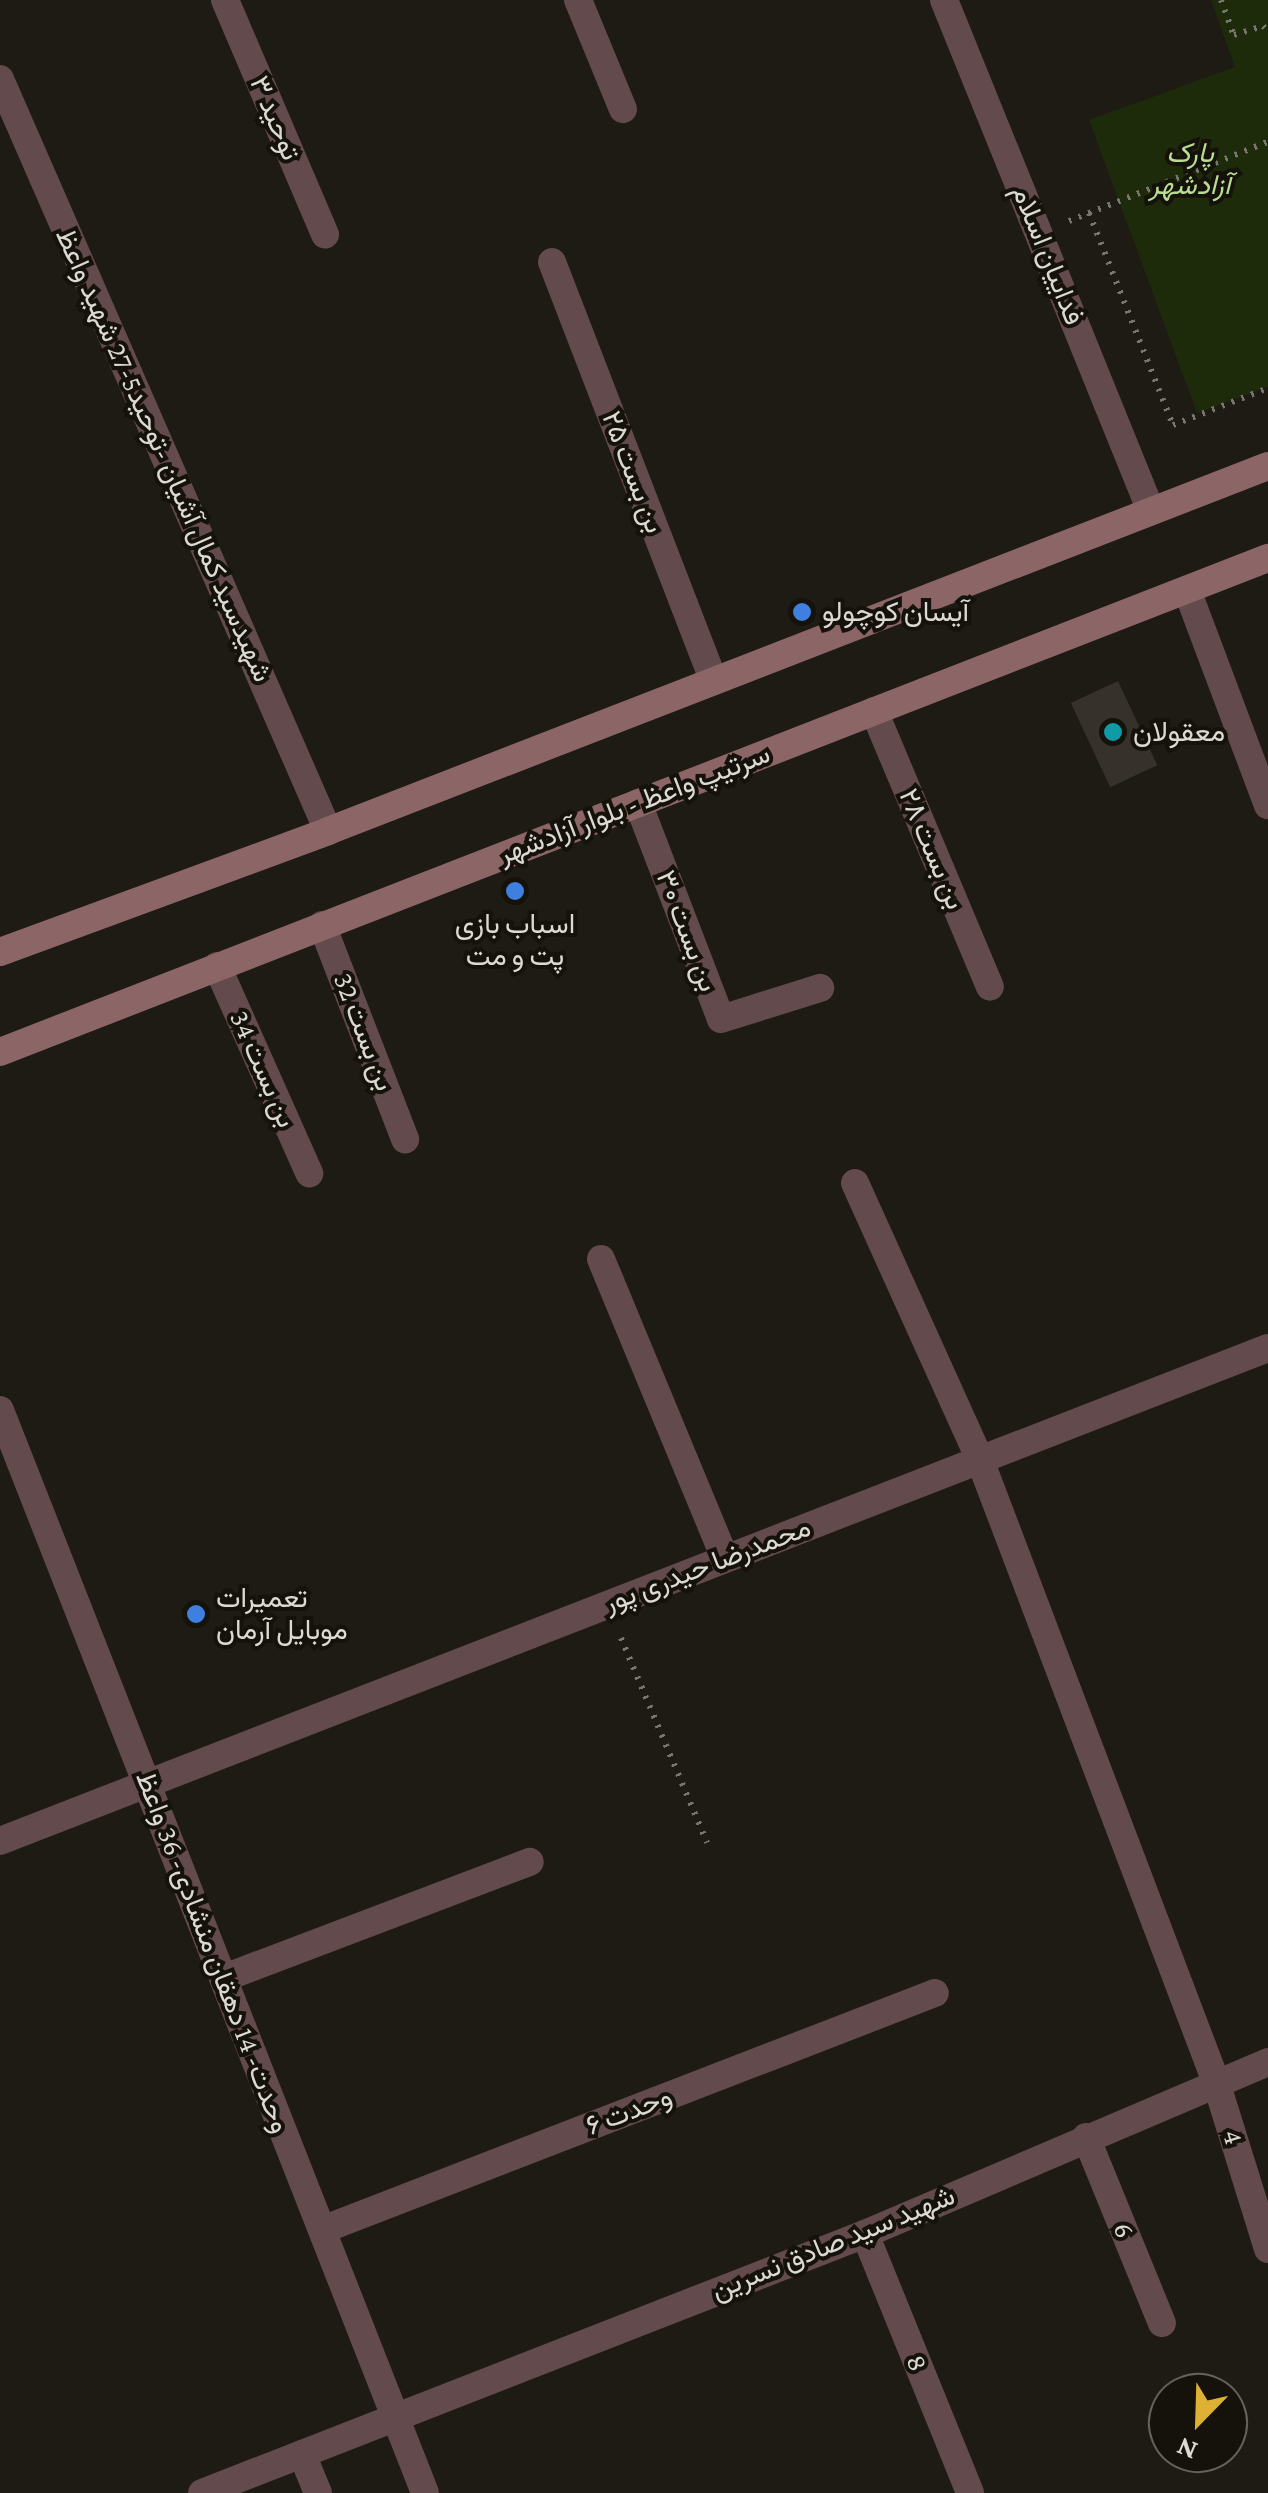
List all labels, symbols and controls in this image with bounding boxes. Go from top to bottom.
street label: توحید ۳ [242,71,308,165]
park label: پارک آزادشهر [1150,136,1230,202]
street label: فداییان اسلام [1005,180,1091,330]
street label: شهيدسید کمال آشيان -توحید5-27 شهید واعظ [48,223,280,687]
street label: بن بست ۲۵ [594,406,672,538]
place label: آیسان کوچولو [822,595,969,629]
marker: آیسان کوچولو [791,601,813,623]
place label: معقولان [1133,715,1225,749]
marker: معقولان [1102,721,1124,743]
street label: سرتیپ واعظ - بلوار آزادشهر [493,737,775,871]
street label: بن بست ۲۸ [892,784,972,914]
street label: بن بست ۳۰ [649,866,725,996]
marker: اسباب بازی پت و مت [504,880,526,902]
place label: اسباب بازی پت و مت [455,907,575,973]
street label: بن بست 32 [326,968,402,1096]
street label: بن بست 34 [222,1005,304,1133]
street label: محمدرضا حیدری پور [599,1510,815,1620]
place label: تعمیرات موبایل آرمان [216,1581,348,1647]
marker: تعمیرات موبایل آرمان [185,1603,207,1625]
street label: وحدت- 14 دهقان منشادی- 36 واعظ [128,1766,298,2138]
street label: وحدت ۶ [581,2079,677,2143]
street label: 4 [1215,2125,1251,2149]
street label: شهید سید صادق نسرین [706,2179,960,2307]
street label: 6 [1106,2217,1142,2243]
street label: 8 [899,2350,935,2376]
north arrow [1148,2373,1248,2473]
text: N [1172,2431,1202,2467]

